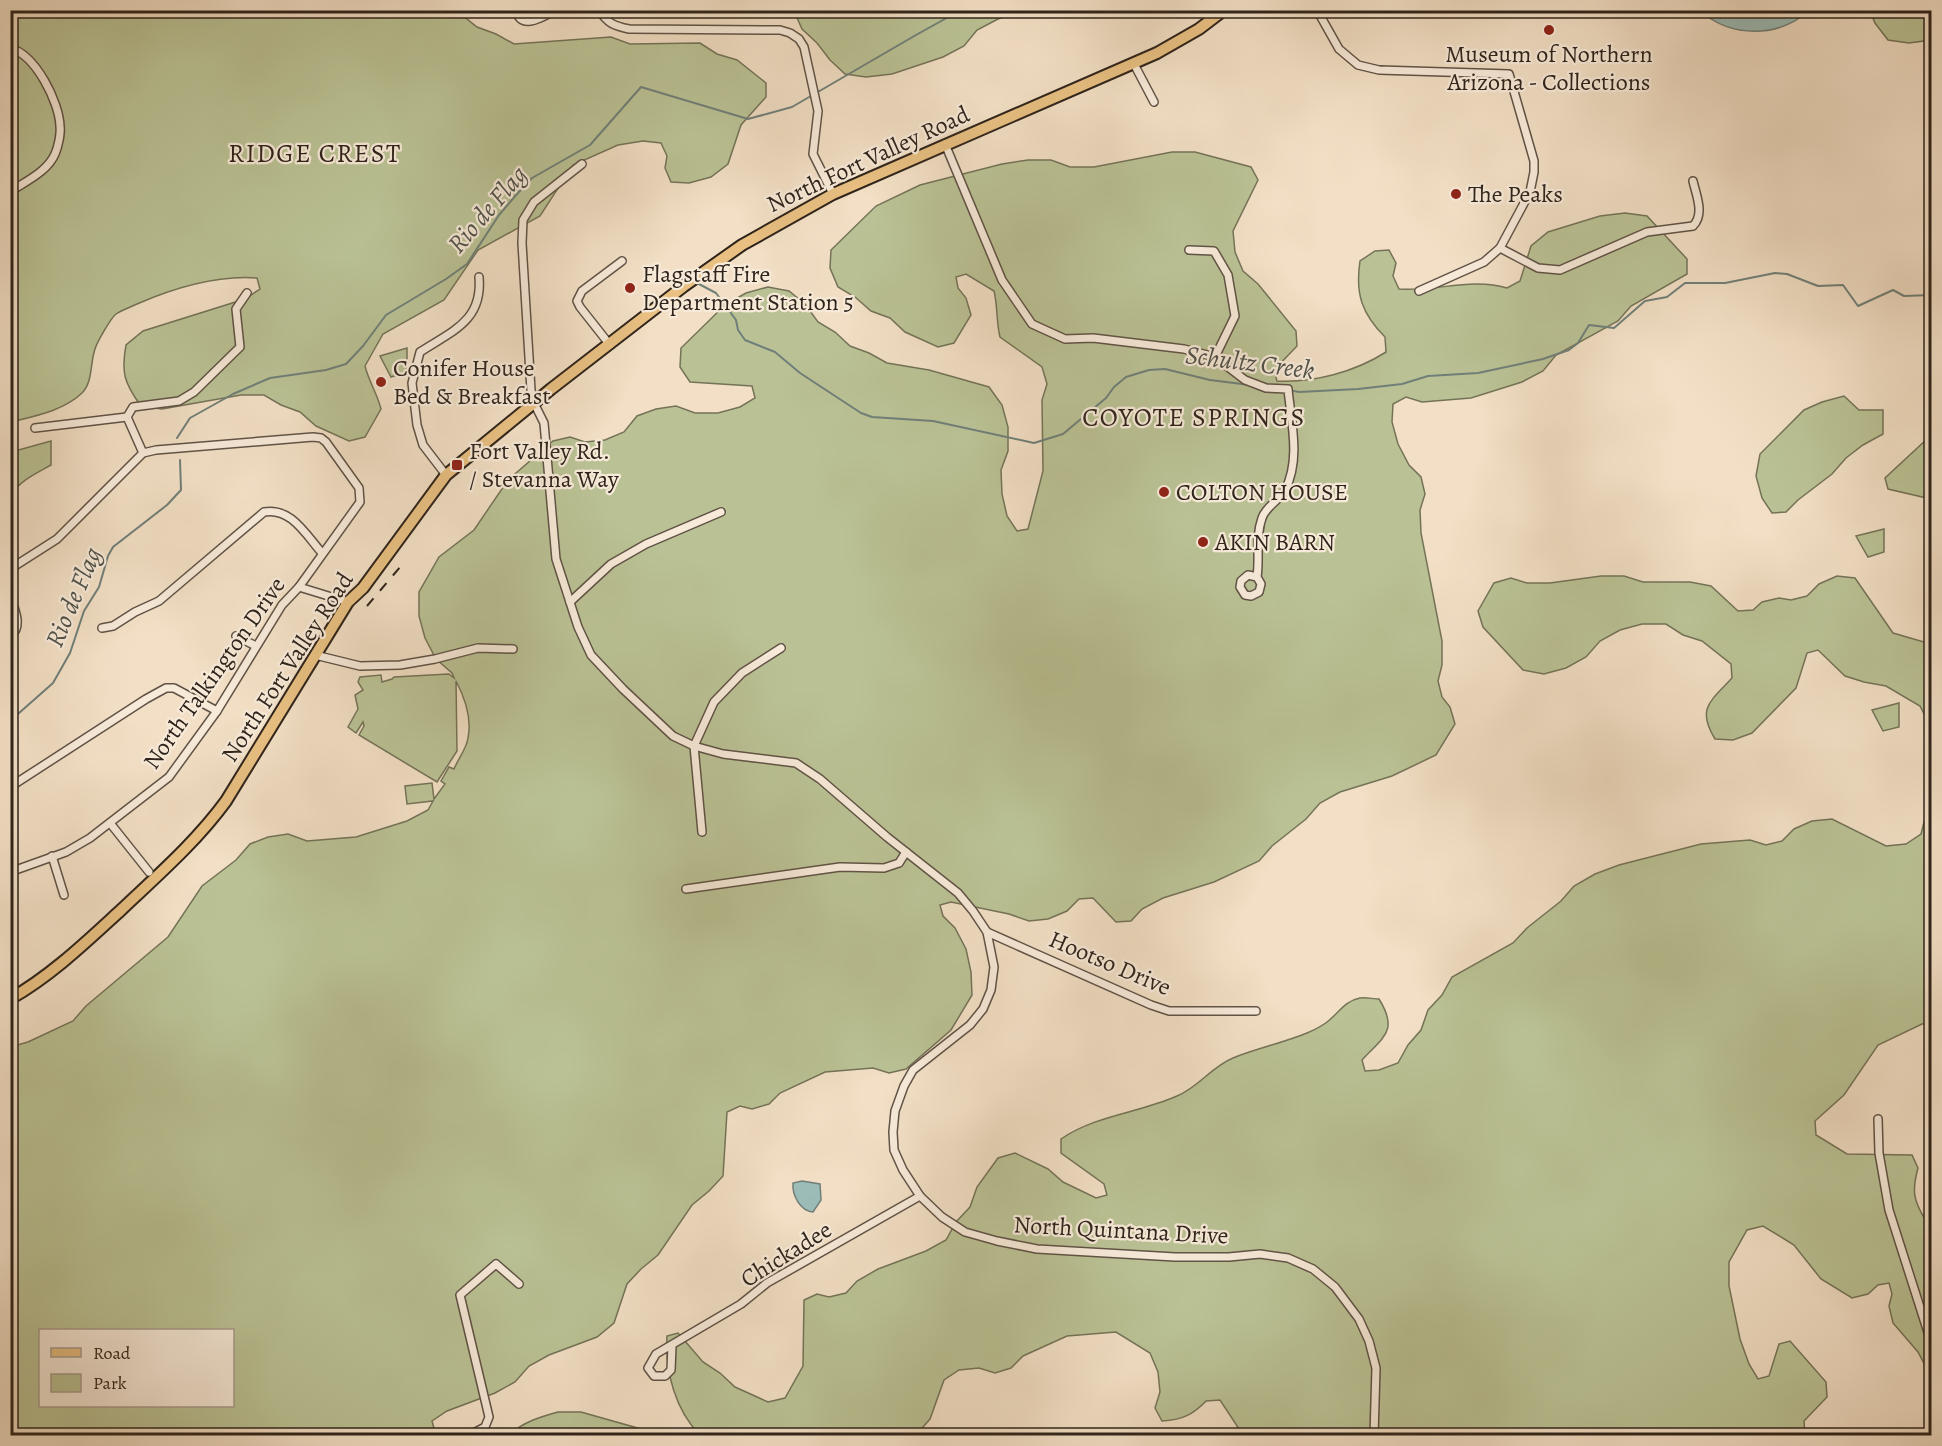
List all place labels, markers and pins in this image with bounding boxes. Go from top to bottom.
marker: Museum of Northern Arizona - Collections [1542,23,1556,37]
place label: Museum of Northern Arizona - Collections [1445,38,1653,98]
place label: The Peaks [1468,178,1563,210]
marker: The Peaks [1449,187,1463,201]
place label: Flagstaff Fire Department Station 5 [642,258,854,318]
marker: Flagstaff Fire Department Station 5 [623,281,637,295]
place label: Conifer House Bed & Breakfast [393,352,550,412]
marker: Conifer House Bed & Breakfast [374,375,388,389]
place label: Fort Valley Rd. / Stevanna Way [469,435,619,495]
marker: Fort Valley Rd. / Stevanna Way [450,458,464,472]
place label: COLTON HOUSE [1176,476,1348,508]
marker: COLTON HOUSE [1157,485,1171,499]
place label: AKIN BARN [1214,526,1335,558]
marker: AKIN BARN [1196,535,1210,549]

